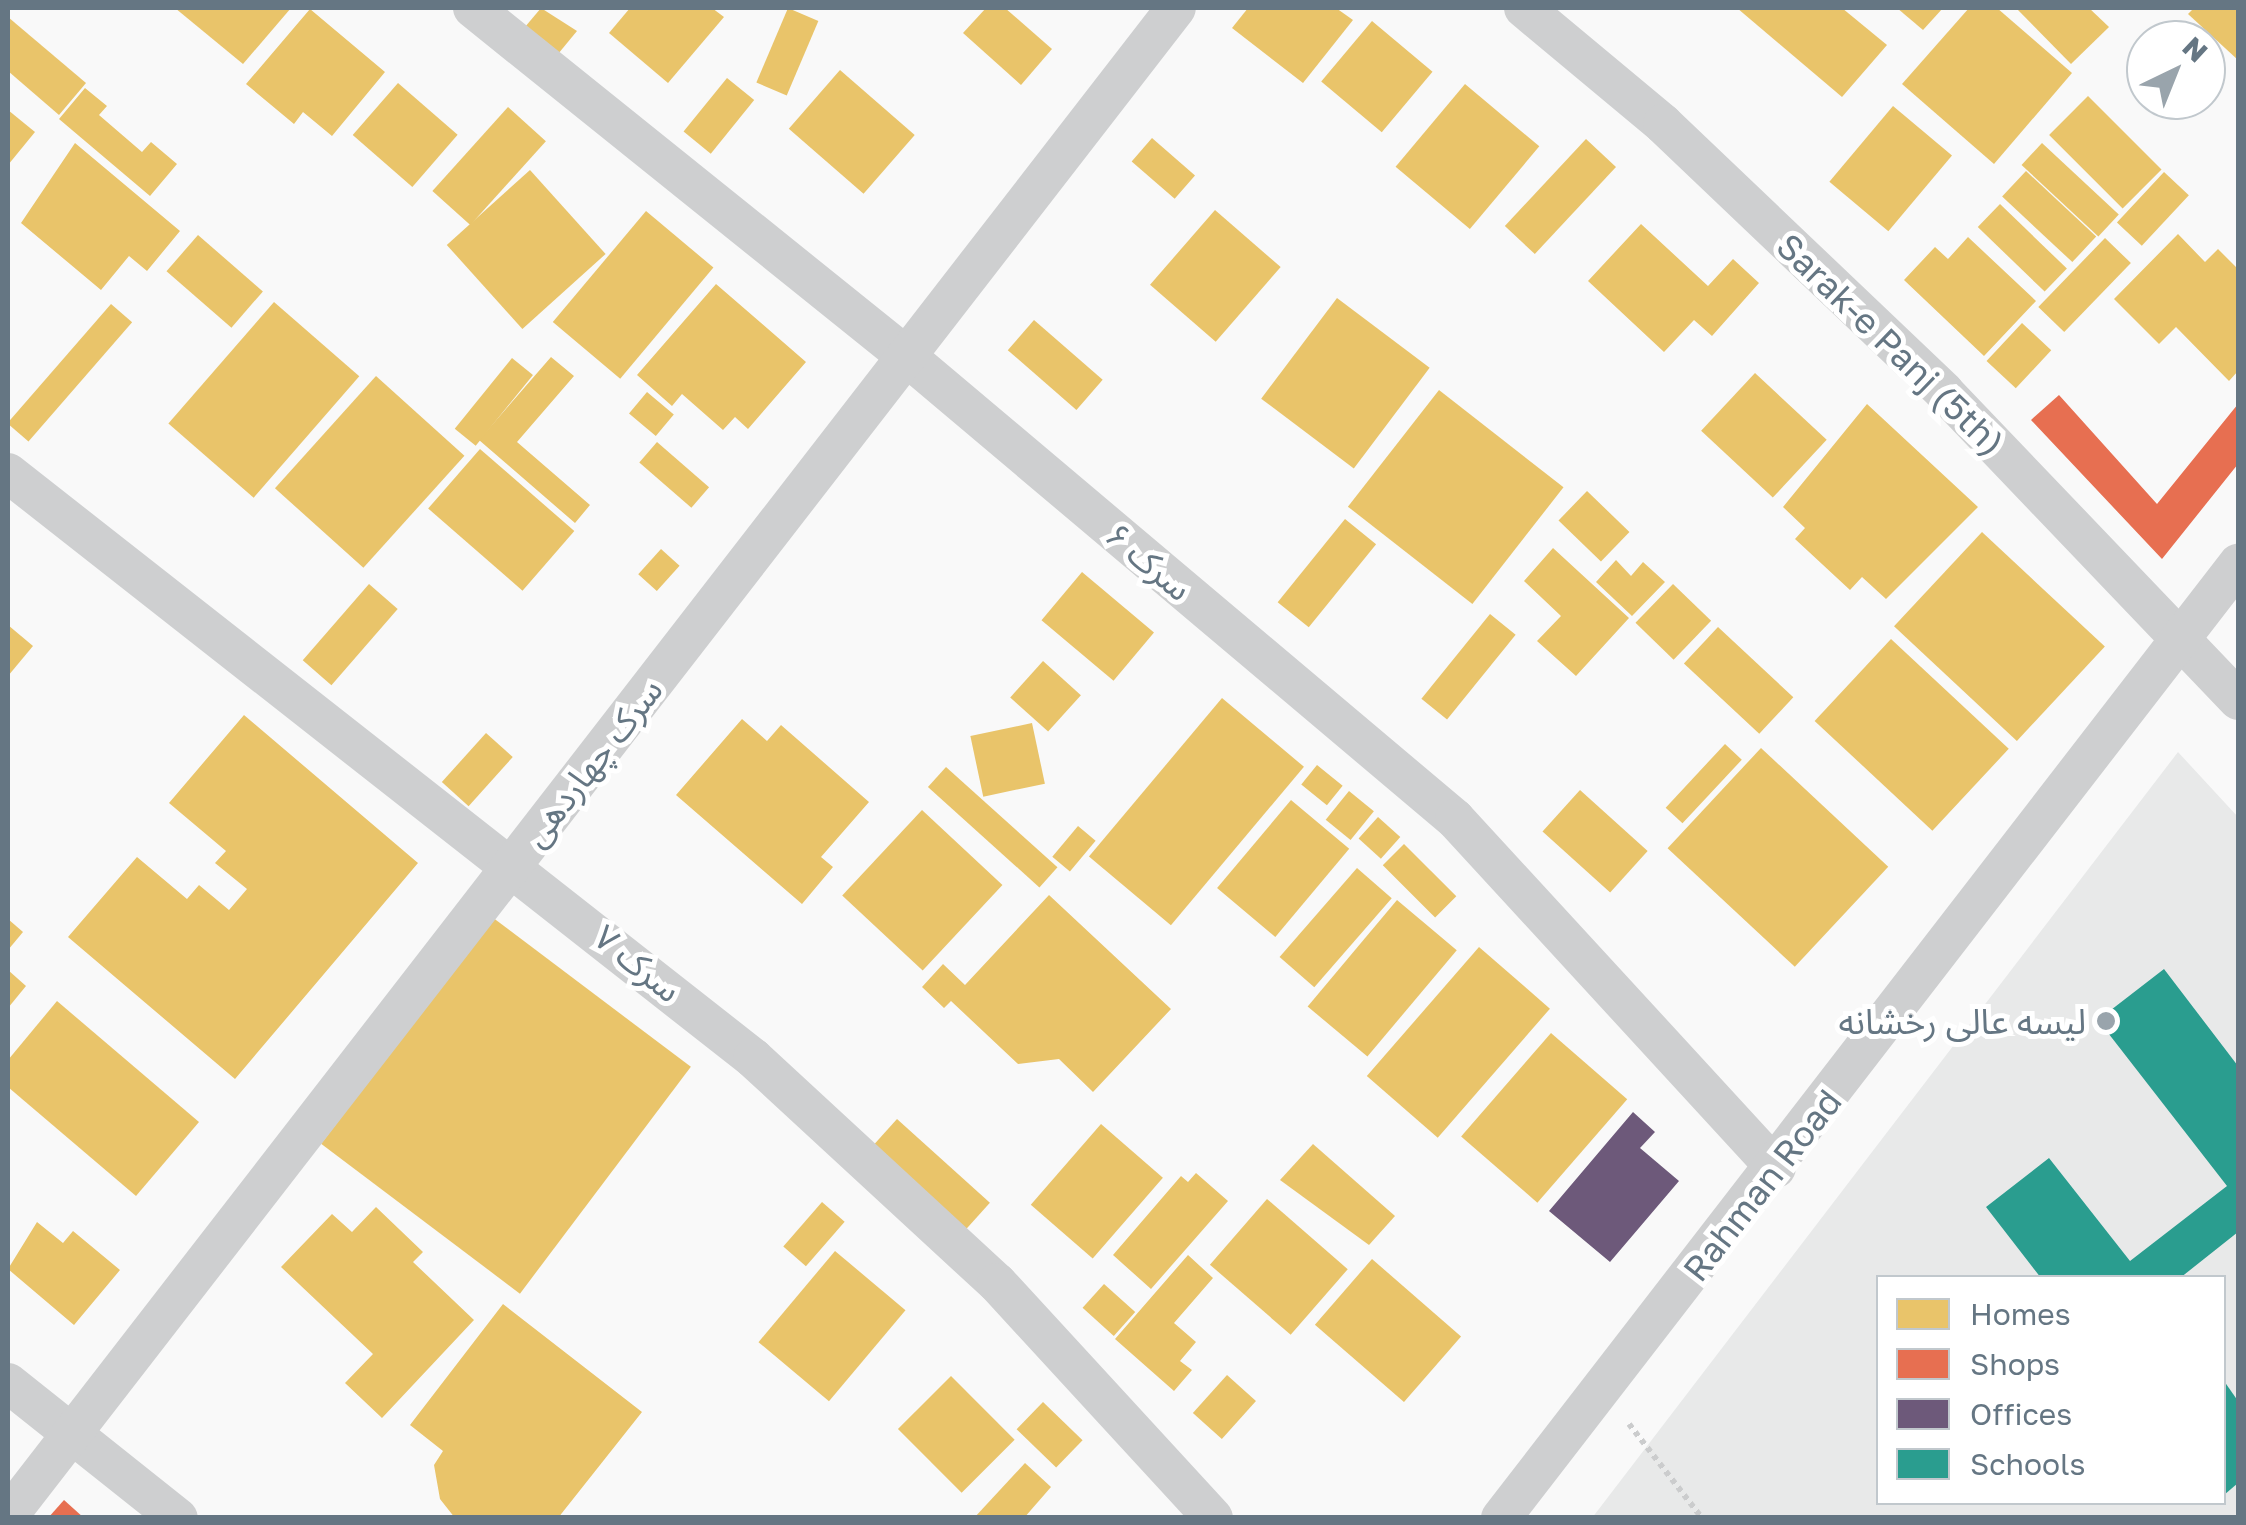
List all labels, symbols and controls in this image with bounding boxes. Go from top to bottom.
north arrow [2126,20,2226,120]
text: N [2176,30,2214,68]
street label: Sarak-e Panj (5th) [1768,225,2014,463]
street label: سرک ۶ [1097,513,1201,609]
street label: سرک چهاردهی [513,669,671,855]
street label: سرک ۷ [586,915,690,1011]
place label: لیسه عالی رخشانه [1839,1000,2086,1042]
marker: لیسه عالی رخشانه [2095,1010,2117,1032]
street label: Rahman Road [1674,1081,1850,1289]
legend [1876,1275,2226,1505]
text: Homes [1970,1296,2071,1332]
text: Shops [1970,1346,2060,1382]
text: Offices [1970,1396,2072,1432]
text: Schools [1970,1446,2086,1482]

